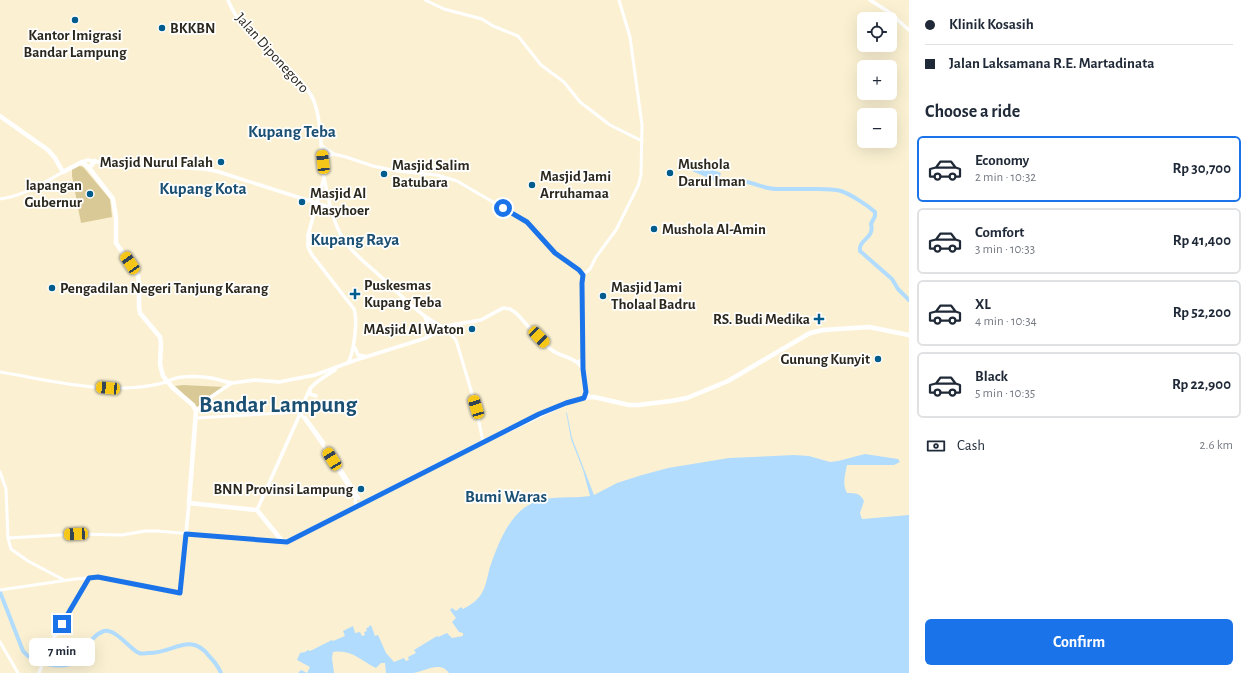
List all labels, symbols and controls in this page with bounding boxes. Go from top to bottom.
street label: Jalan Diponegoro [233,10,311,96]
map controls [857,12,897,148]
button: locate [857,12,897,52]
marker: Kantor Imigrasi Bandar Lampung [70,15,80,25]
text: Klinik Kosasih [949,17,1034,32]
place label: BKKBN [170,21,215,36]
marker: BKKBN [157,23,167,33]
place label: Kantor Imigrasi Bandar Lampung [24,28,127,60]
text: Jalan Laksamana R.E. Martadinata [949,56,1154,71]
button: + [857,60,897,100]
text: Choose a ride [925,103,1020,121]
button: − [857,108,897,148]
district label: Kupang Teba [248,123,336,140]
car [316,149,330,175]
icon: car [927,151,963,187]
text: Economy [975,153,1029,168]
place label: Masjid Nurul Falah [100,155,213,170]
marker: Masjid Nurul Falah [216,157,226,167]
place label: Mushola Darul Iman [678,157,746,189]
place label: Masjid Salim Batubara [392,158,470,190]
text: Rp 30,700 [1173,161,1231,176]
marker: Mushola Darul Iman [665,168,675,178]
marker: Masjid Salim Batubara [379,169,389,179]
place label: Masjid Jami Arruhamaa [540,169,611,201]
text: 2 min · 10:32 [975,171,1036,184]
place label: lapangan Gubernur [24,178,83,210]
district label: Kupang Kota [159,180,247,197]
marker: Masjid Jami Arruhamaa [527,180,537,190]
place label: Masjid Al Masyhoer [310,186,370,218]
marker: lapangan Gubernur [85,189,95,199]
marker: Masjid Al Masyhoer [297,197,307,207]
route start [494,199,512,217]
place label: Mushola Al-Amin [662,222,766,237]
icon: car [927,223,963,259]
marker: Mushola Al-Amin [649,224,659,234]
text: Comfort [975,225,1024,240]
district label: Kupang Raya [311,231,399,249]
text: Rp 41,400 [1173,233,1231,248]
text: 3 min · 10:33 [975,243,1035,256]
car [118,250,142,276]
place label: Puskesmas Kupang Teba [364,278,442,310]
place label: Masjid Jami Tholaal Badru [611,280,696,312]
place label: Pengadilan Negeri Tanjung Karang [60,281,269,296]
marker: Pengadilan Negeri Tanjung Karang [47,283,57,293]
marker: Puskesmas Kupang Teba [349,288,361,300]
marker: Masjid Jami Tholaal Badru [598,291,608,301]
icon: car [927,295,963,331]
text: XL [975,297,991,312]
text: Rp 52,200 [1173,305,1231,320]
place label: RS. Budi Medika [713,312,810,327]
marker: RS. Budi Medika [813,313,825,325]
text: 4 min · 10:34 [975,315,1037,328]
place label: MAsjid Al Waton [363,322,464,337]
marker: MAsjid Al Waton [467,324,477,334]
car [526,324,552,350]
place label: Gunung Kunyit [780,352,870,367]
marker: Gunung Kunyit [873,354,883,364]
icon: car [927,367,963,403]
text: Black [975,369,1008,384]
text: Rp 22,900 [1172,377,1231,392]
car [96,381,120,395]
text: 5 min · 10:35 [975,387,1035,400]
district label: Bandar Lampung [199,394,357,417]
car [467,394,485,420]
icon: cash [925,435,947,457]
text: Cash [957,438,985,453]
text: 2.6 km [1200,439,1233,452]
car [321,446,343,472]
place label: BNN Provinsi Lampung [213,482,353,497]
marker: BNN Provinsi Lampung [356,484,366,494]
district label: Bumi Waras [465,488,548,505]
car [64,527,88,541]
route end [53,615,71,633]
button: Confirm [925,619,1233,665]
callout: 7 min [29,638,95,666]
text: 7 min [48,645,76,658]

